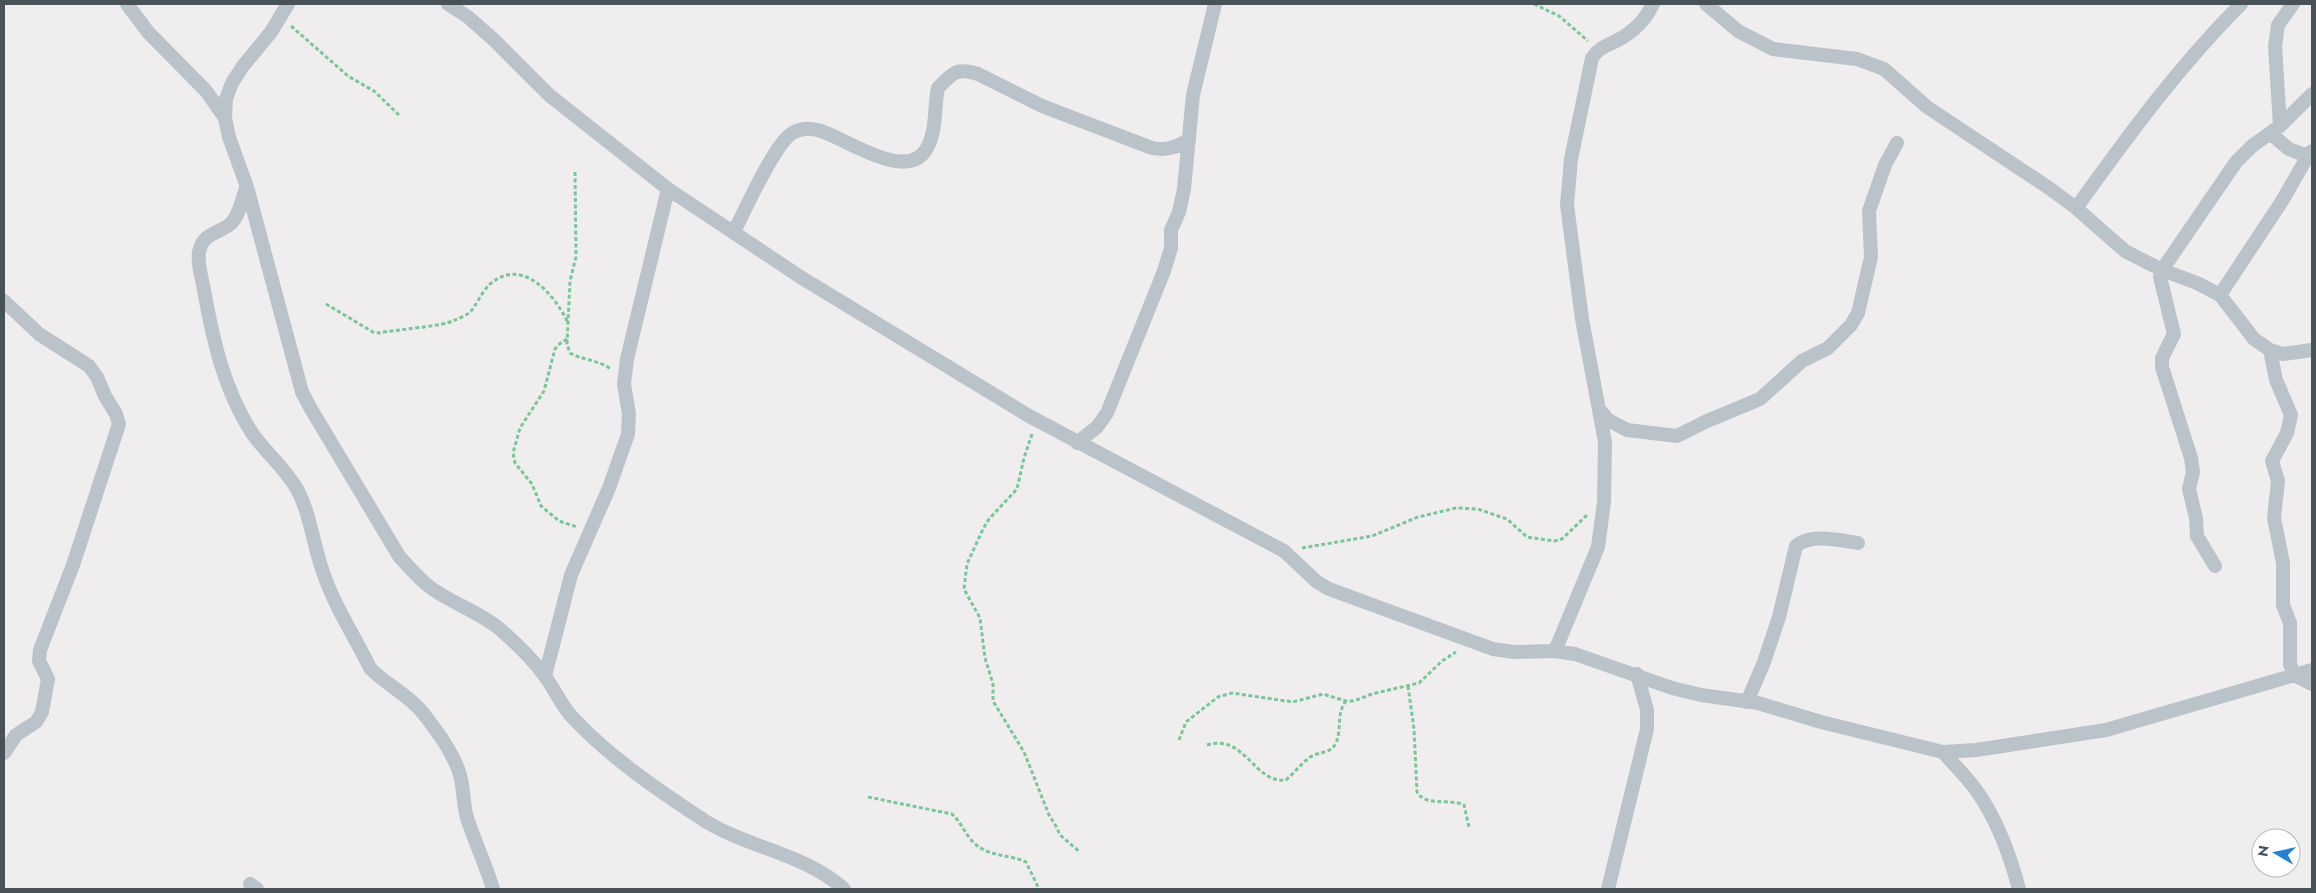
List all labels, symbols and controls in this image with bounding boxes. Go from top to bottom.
north arrow [2251,828,2301,878]
text: N [2252,844,2274,858]

